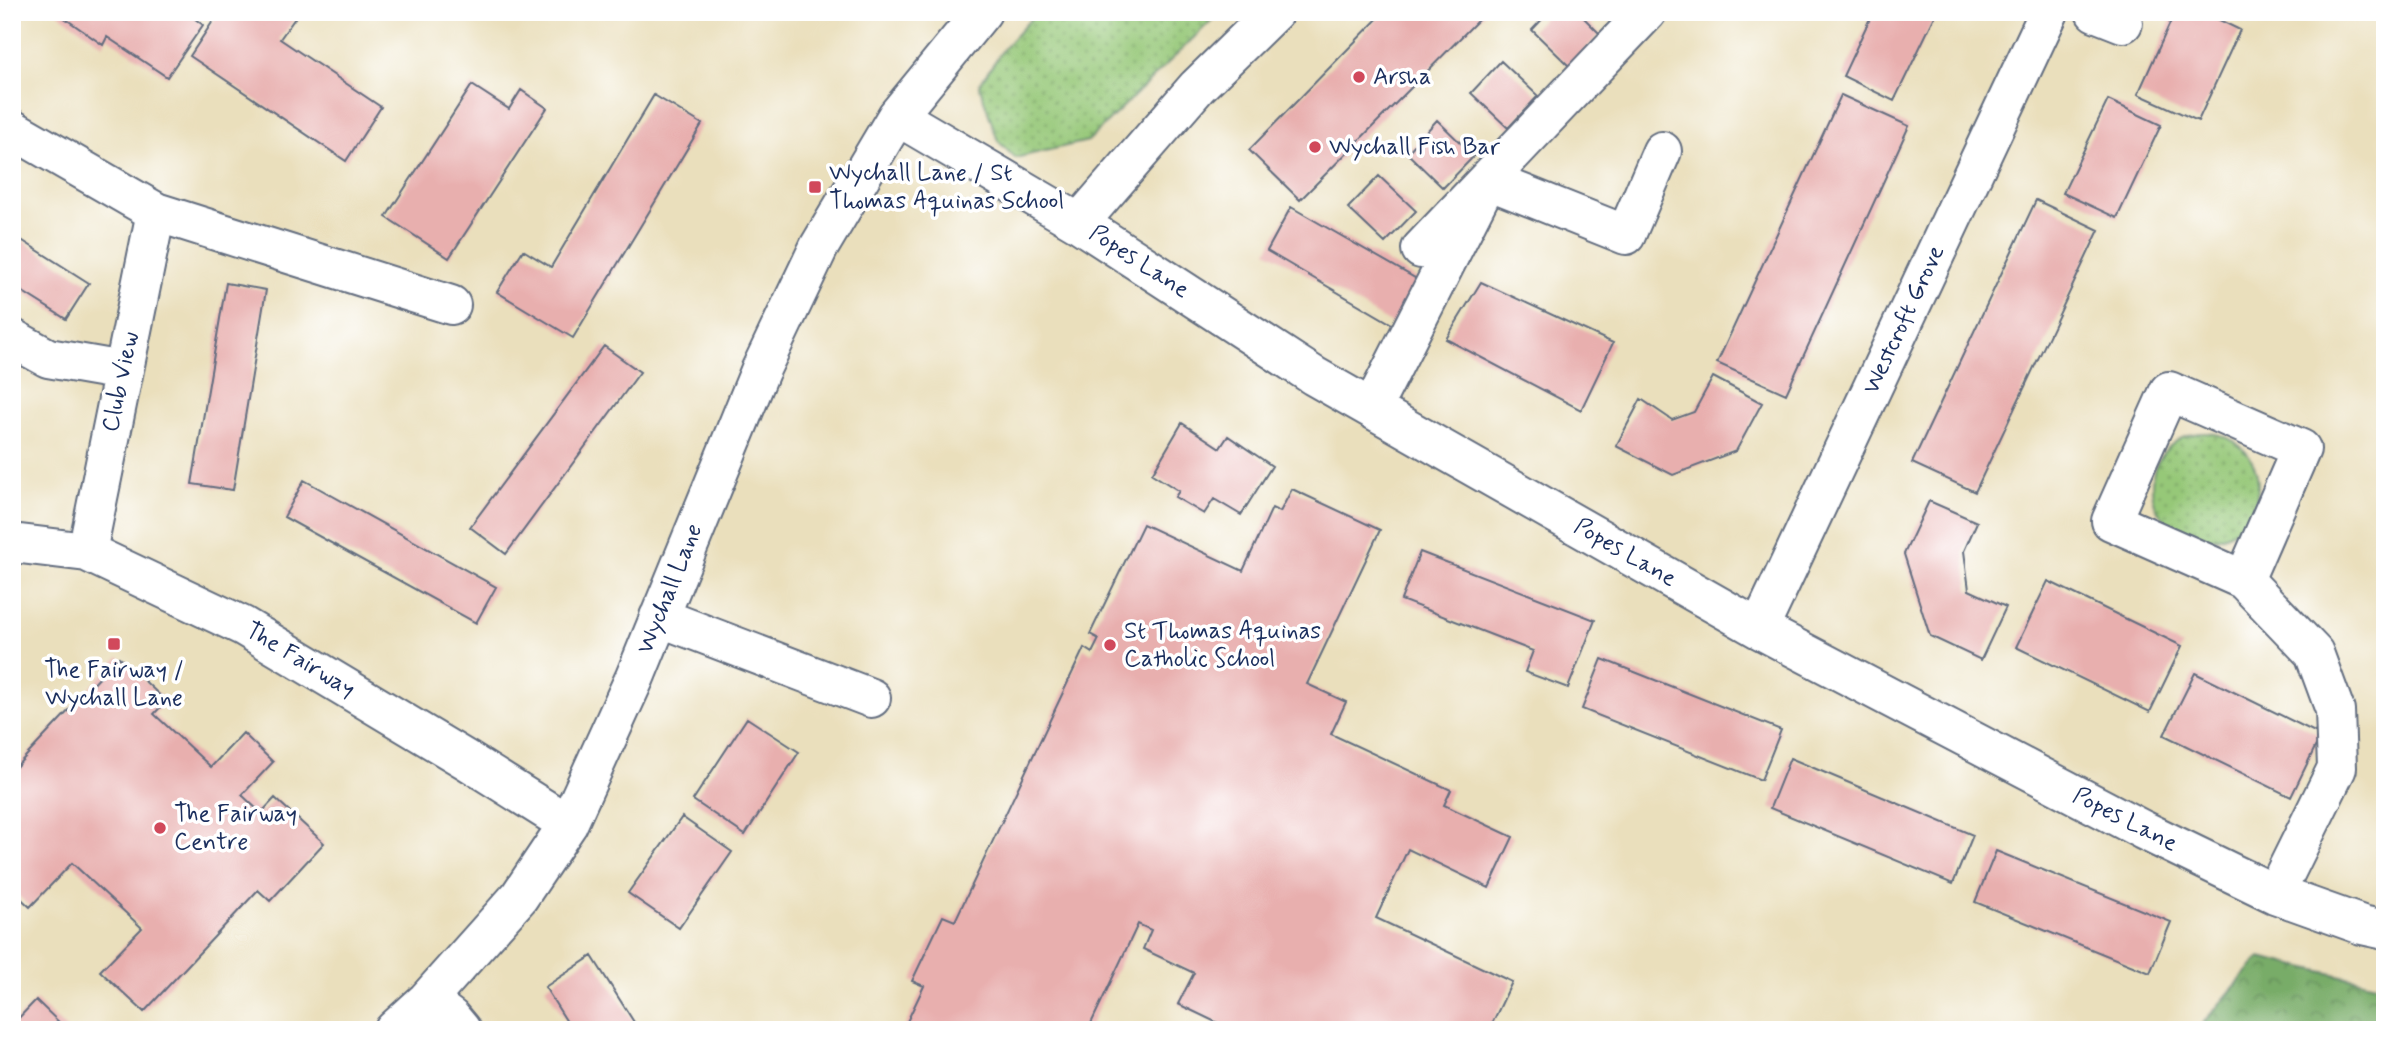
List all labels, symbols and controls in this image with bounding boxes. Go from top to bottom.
place label: Arsha [1373,62,1431,93]
marker: Arsha [1351,69,1367,85]
place label: Wychall Fish Bar [1329,132,1500,163]
marker: Wychall Fish Bar [1307,139,1323,155]
place label: Wychall Lane / St Thomas Aquinas School [829,158,1064,217]
marker: Wychall Lane / St Thomas Aquinas School [807,179,823,195]
street label: Popes Lane [1083,218,1195,306]
street label: Westcroft Grove [1856,240,1952,399]
street label: Club View [95,329,147,435]
street label: Popes Lane [1568,511,1682,595]
street label: Wychall Lane [630,519,710,659]
street label: The Fairway [239,615,361,705]
place label: St Thomas Aquinas Catholic School [1124,616,1321,675]
marker: The Fairway / Wychall Lane [106,636,122,652]
marker: St Thomas Aquinas Catholic School [1102,637,1118,653]
place label: The Fairway / Wychall Lane [44,655,184,714]
street label: Popes Lane [2067,780,2183,860]
place label: The Fairway Centre [174,799,297,858]
marker: The Fairway Centre [152,820,168,836]

